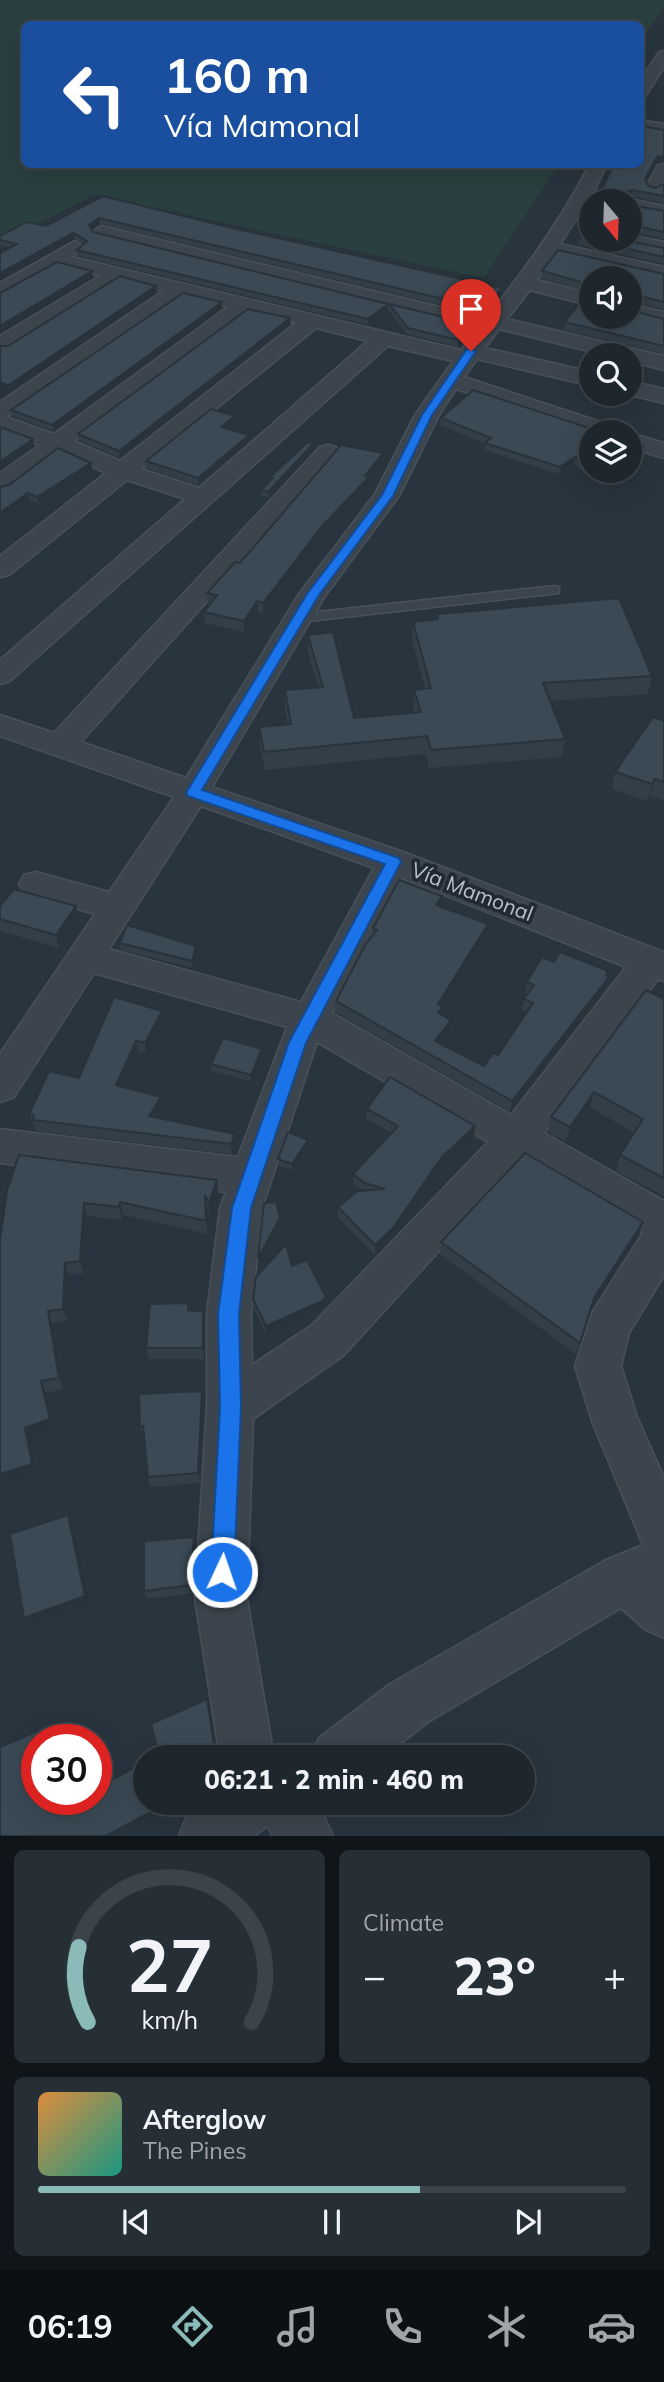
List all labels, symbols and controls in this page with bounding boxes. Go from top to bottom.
text: 160 m [164,44,310,105]
icon: left [49,49,140,140]
text: Vía Mamonal [164,105,360,145]
north arrow [579,189,642,252]
map controls [579,189,642,483]
button: sound [579,266,642,329]
pin [441,279,501,351]
icon: arrive [452,290,490,328]
button: search [579,343,642,406]
button: layers [579,420,642,483]
street label: Vía Mamonal [408,856,537,926]
position arrow [185,1535,259,1609]
speed limit sign: 30 [21,1724,112,1815]
text: 06:21 · 2 min · 460 m [204,1763,464,1796]
text: Climate [363,1908,444,1937]
text: 27 [126,1920,213,2011]
text: 23° [453,1943,536,2008]
text: − [363,1952,386,2000]
text: + [603,1952,626,2000]
text: km/h [141,2004,198,2035]
text: Afterglow [143,2103,266,2136]
text: The Pines [143,2136,247,2165]
icon: previous [117,2203,155,2241]
icon: pause [313,2203,351,2241]
icon: next [509,2203,547,2241]
icon: directions [168,2302,217,2351]
icon: music [273,2302,322,2351]
icon: phone [378,2302,427,2351]
icon: climate [482,2302,531,2351]
icon: car [587,2302,636,2351]
text: 06:19 [28,2306,113,2346]

